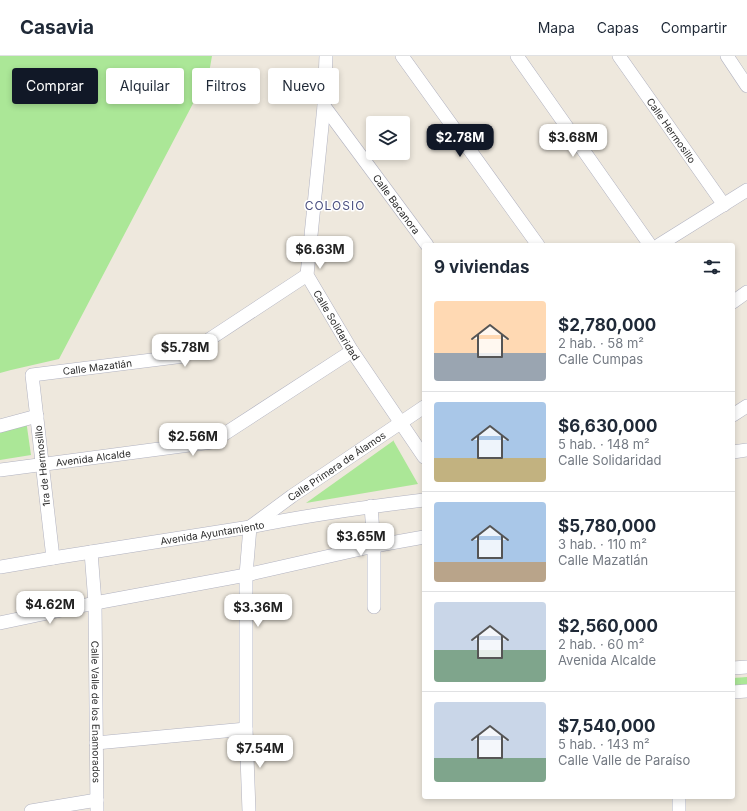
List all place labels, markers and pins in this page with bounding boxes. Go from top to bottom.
pin: $2.78M [427,124,493,158]
pin: $3.68M [540,124,606,158]
pin: $6.63M [287,236,353,270]
pin: $5.78M [152,334,218,368]
pin: $2.56M [160,423,226,457]
pin: $3.65M [328,523,394,557]
pin: $4.62M [17,591,83,625]
pin: $3.36M [225,594,291,628]
pin: $7.54M [227,735,293,769]

